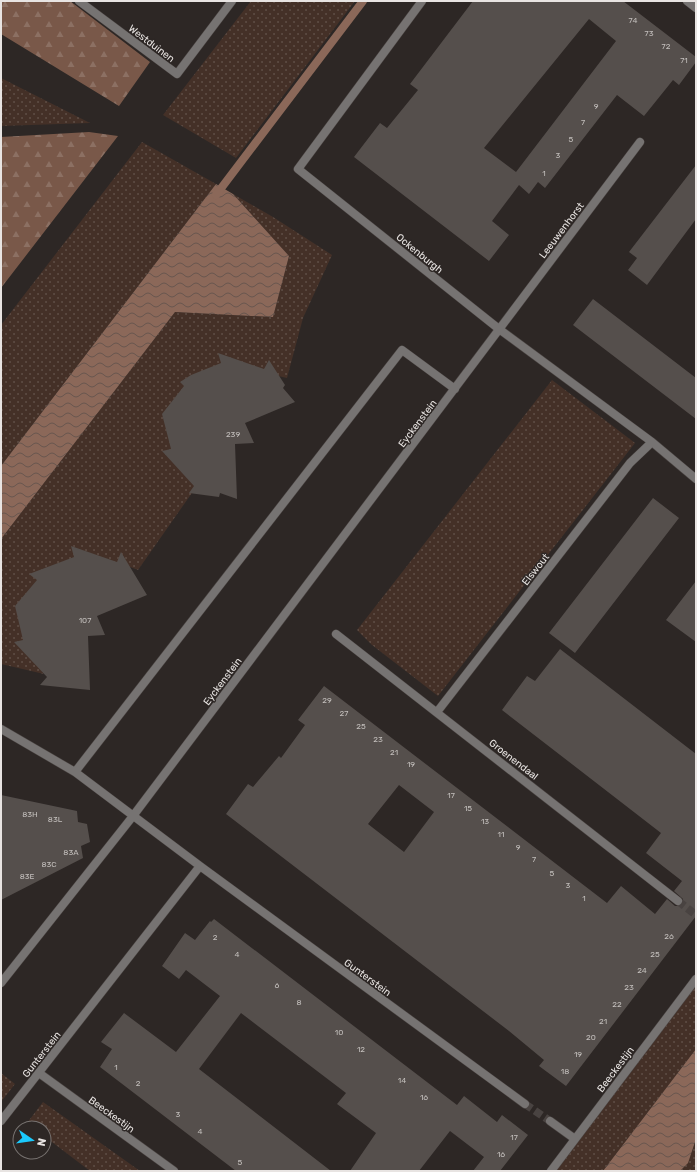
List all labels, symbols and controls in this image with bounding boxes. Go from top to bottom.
house number: 74 [629,16,637,25]
street label: Westduinen [126,23,177,65]
house number: 73 [645,29,654,38]
house number: 72 [662,42,671,51]
house number: 71 [680,56,688,65]
house number: 9 [594,102,599,111]
house number: 7 [581,118,585,127]
house number: 5 [569,135,574,144]
house number: 3 [556,151,561,160]
house number: 1 [542,169,546,178]
street label: Leeuwenhorst [537,200,587,261]
street label: Ockenburgh [394,231,445,276]
street label: Eyckenstein [396,397,440,450]
house number: 239 [226,430,240,439]
street label: Elswout [520,551,552,588]
house number: 107 [79,616,91,625]
street label: Eyckenstein [201,655,245,708]
house number: 29 [322,696,332,705]
house number: 27 [340,709,348,718]
house number: 25 [356,722,366,731]
house number: 23 [373,735,383,744]
street label: Groenendaal [486,737,540,783]
house number: 21 [390,748,398,757]
house number: 19 [407,760,415,769]
house number: 17 [447,791,455,800]
house number: 15 [464,804,472,813]
house number: 83H [22,810,38,819]
house number: 83L [48,815,63,824]
house number: 13 [481,817,489,826]
house number: 11 [498,830,504,839]
house number: 9 [516,843,521,852]
house number: 83A [63,848,79,857]
house number: 7 [532,855,536,864]
house number: 83C [41,860,57,869]
house number: 5 [550,869,555,878]
house number: 83E [20,872,35,881]
house number: 3 [566,881,571,890]
house number: 1 [582,894,586,903]
house number: 26 [664,932,674,941]
house number: 2 [213,933,218,942]
house number: 4 [235,950,240,959]
house number: 25 [650,950,660,959]
street label: Gunterstein [342,957,393,999]
house number: 24 [637,966,647,975]
house number: 6 [275,981,280,990]
house number: 23 [624,983,634,992]
house number: 8 [296,998,302,1007]
house number: 22 [612,1000,622,1009]
house number: 21 [599,1017,607,1026]
house number: 10 [335,1028,343,1037]
street label: Gunterstein [20,1029,64,1080]
house number: 20 [586,1033,596,1042]
street label: Beeckestijn [595,1044,637,1095]
house number: 12 [357,1045,365,1054]
house number: 19 [574,1050,582,1059]
house number: 1 [114,1063,118,1072]
house number: 18 [561,1067,569,1076]
house number: 14 [398,1076,406,1085]
house number: 2 [136,1079,141,1088]
house number: 16 [420,1093,428,1102]
street label: Beeckestijn [86,1094,137,1136]
house number: 3 [176,1110,181,1119]
north arrow [12,1120,52,1160]
house number: 4 [198,1127,203,1136]
house number: 17 [510,1133,518,1142]
text: N [34,1137,48,1148]
house number: 16 [497,1150,505,1159]
house number: 5 [238,1158,243,1167]

